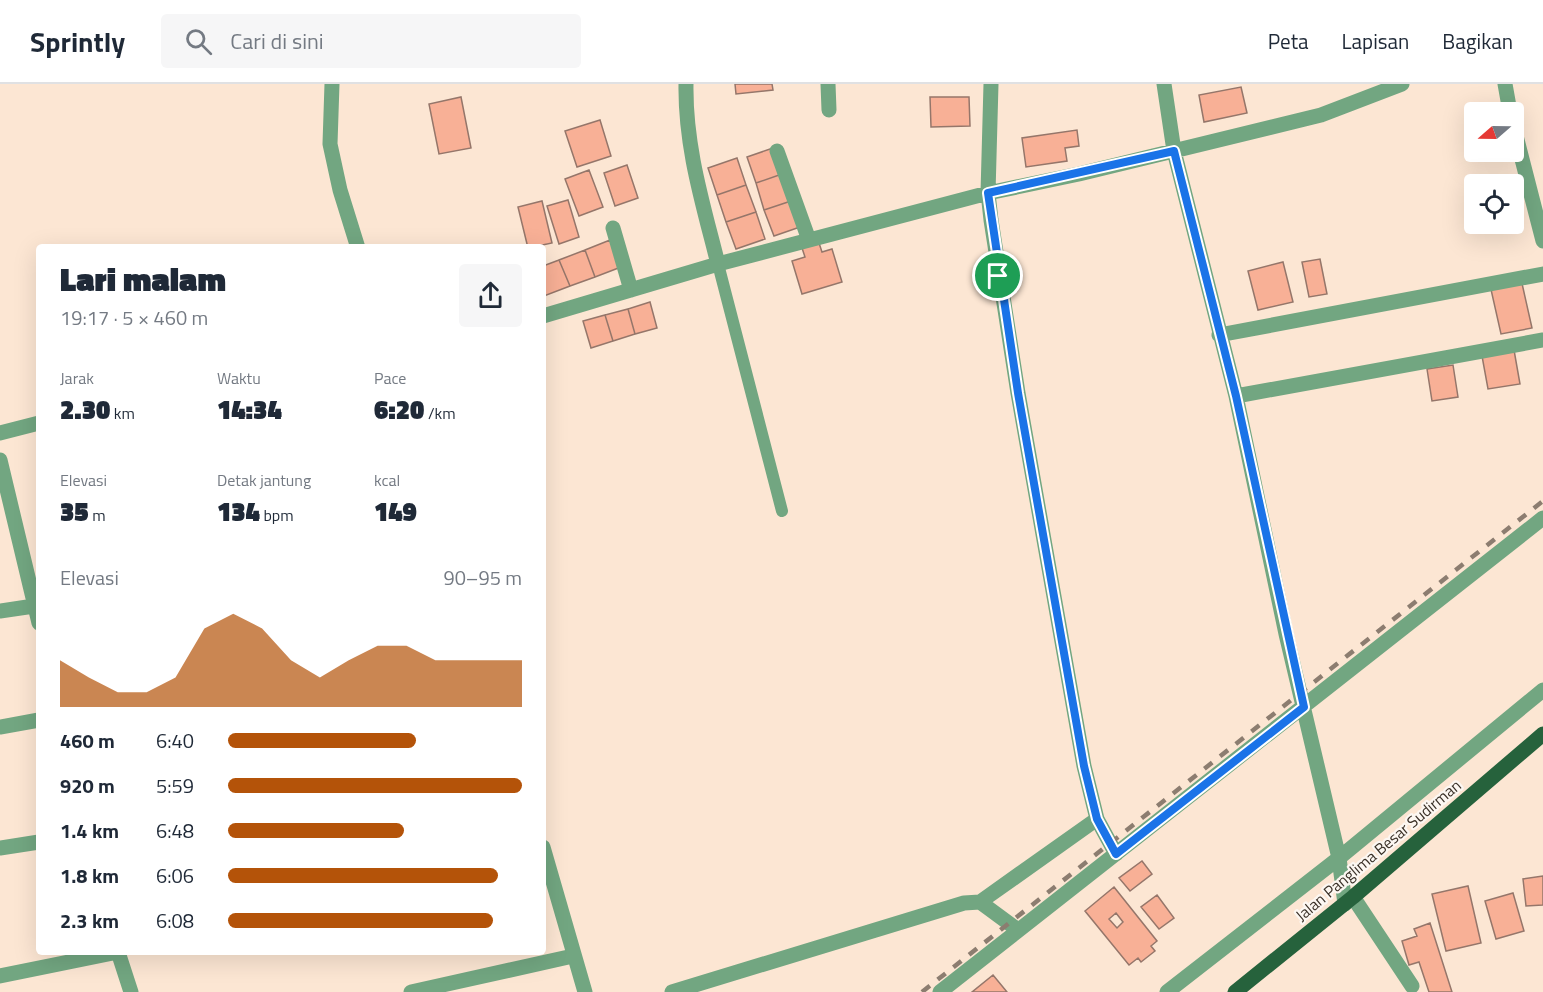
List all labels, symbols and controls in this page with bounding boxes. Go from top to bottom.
search box [161,14,581,68]
text: Sprintly [30,20,125,63]
text: Cari di sini [230,24,324,58]
icon: search [182,25,215,58]
text: Peta [1268,25,1309,57]
text: Lapisan [1342,25,1409,57]
text: Bagikan [1442,25,1513,57]
north arrow [1464,102,1524,162]
map controls [1464,102,1524,234]
button: locate [1464,174,1524,234]
pin [972,250,1023,301]
text: Lari malam [60,254,226,304]
icon: arrive [981,259,1014,292]
button: share [459,264,522,327]
text: 19:17 · 5 × 460 m [60,302,208,333]
text: Jarak [60,366,94,390]
text: Waktu [217,366,261,390]
text: Pace [374,366,406,390]
text: 2.30 [60,390,110,429]
text: 14:34 [217,390,282,429]
text: 6:20 [374,390,424,429]
text: km [110,401,135,425]
text: /km [424,401,456,425]
text: Elevasi [60,468,107,492]
text: Detak jantung [217,468,311,492]
text: kcal [374,468,400,492]
text: 35 [60,492,89,531]
text: 134 [217,492,260,531]
text: 149 [374,492,417,531]
text: m [89,503,106,527]
text: bpm [260,503,294,527]
text: Elevasi [60,562,119,593]
text: 90–95 m [443,562,522,593]
text: 460 m [60,725,115,756]
text: 6:40 [156,725,194,756]
text: 920 m [60,770,115,801]
text: 5:59 [156,770,194,801]
street label: Jalan Panglima Besar Sudirman [1290,773,1466,927]
text: 1.4 km [60,815,119,846]
text: 6:48 [156,815,194,846]
text: 1.8 km [60,860,119,891]
text: 6:06 [156,860,194,891]
text: 2.3 km [60,905,119,936]
text: 6:08 [156,905,194,936]

